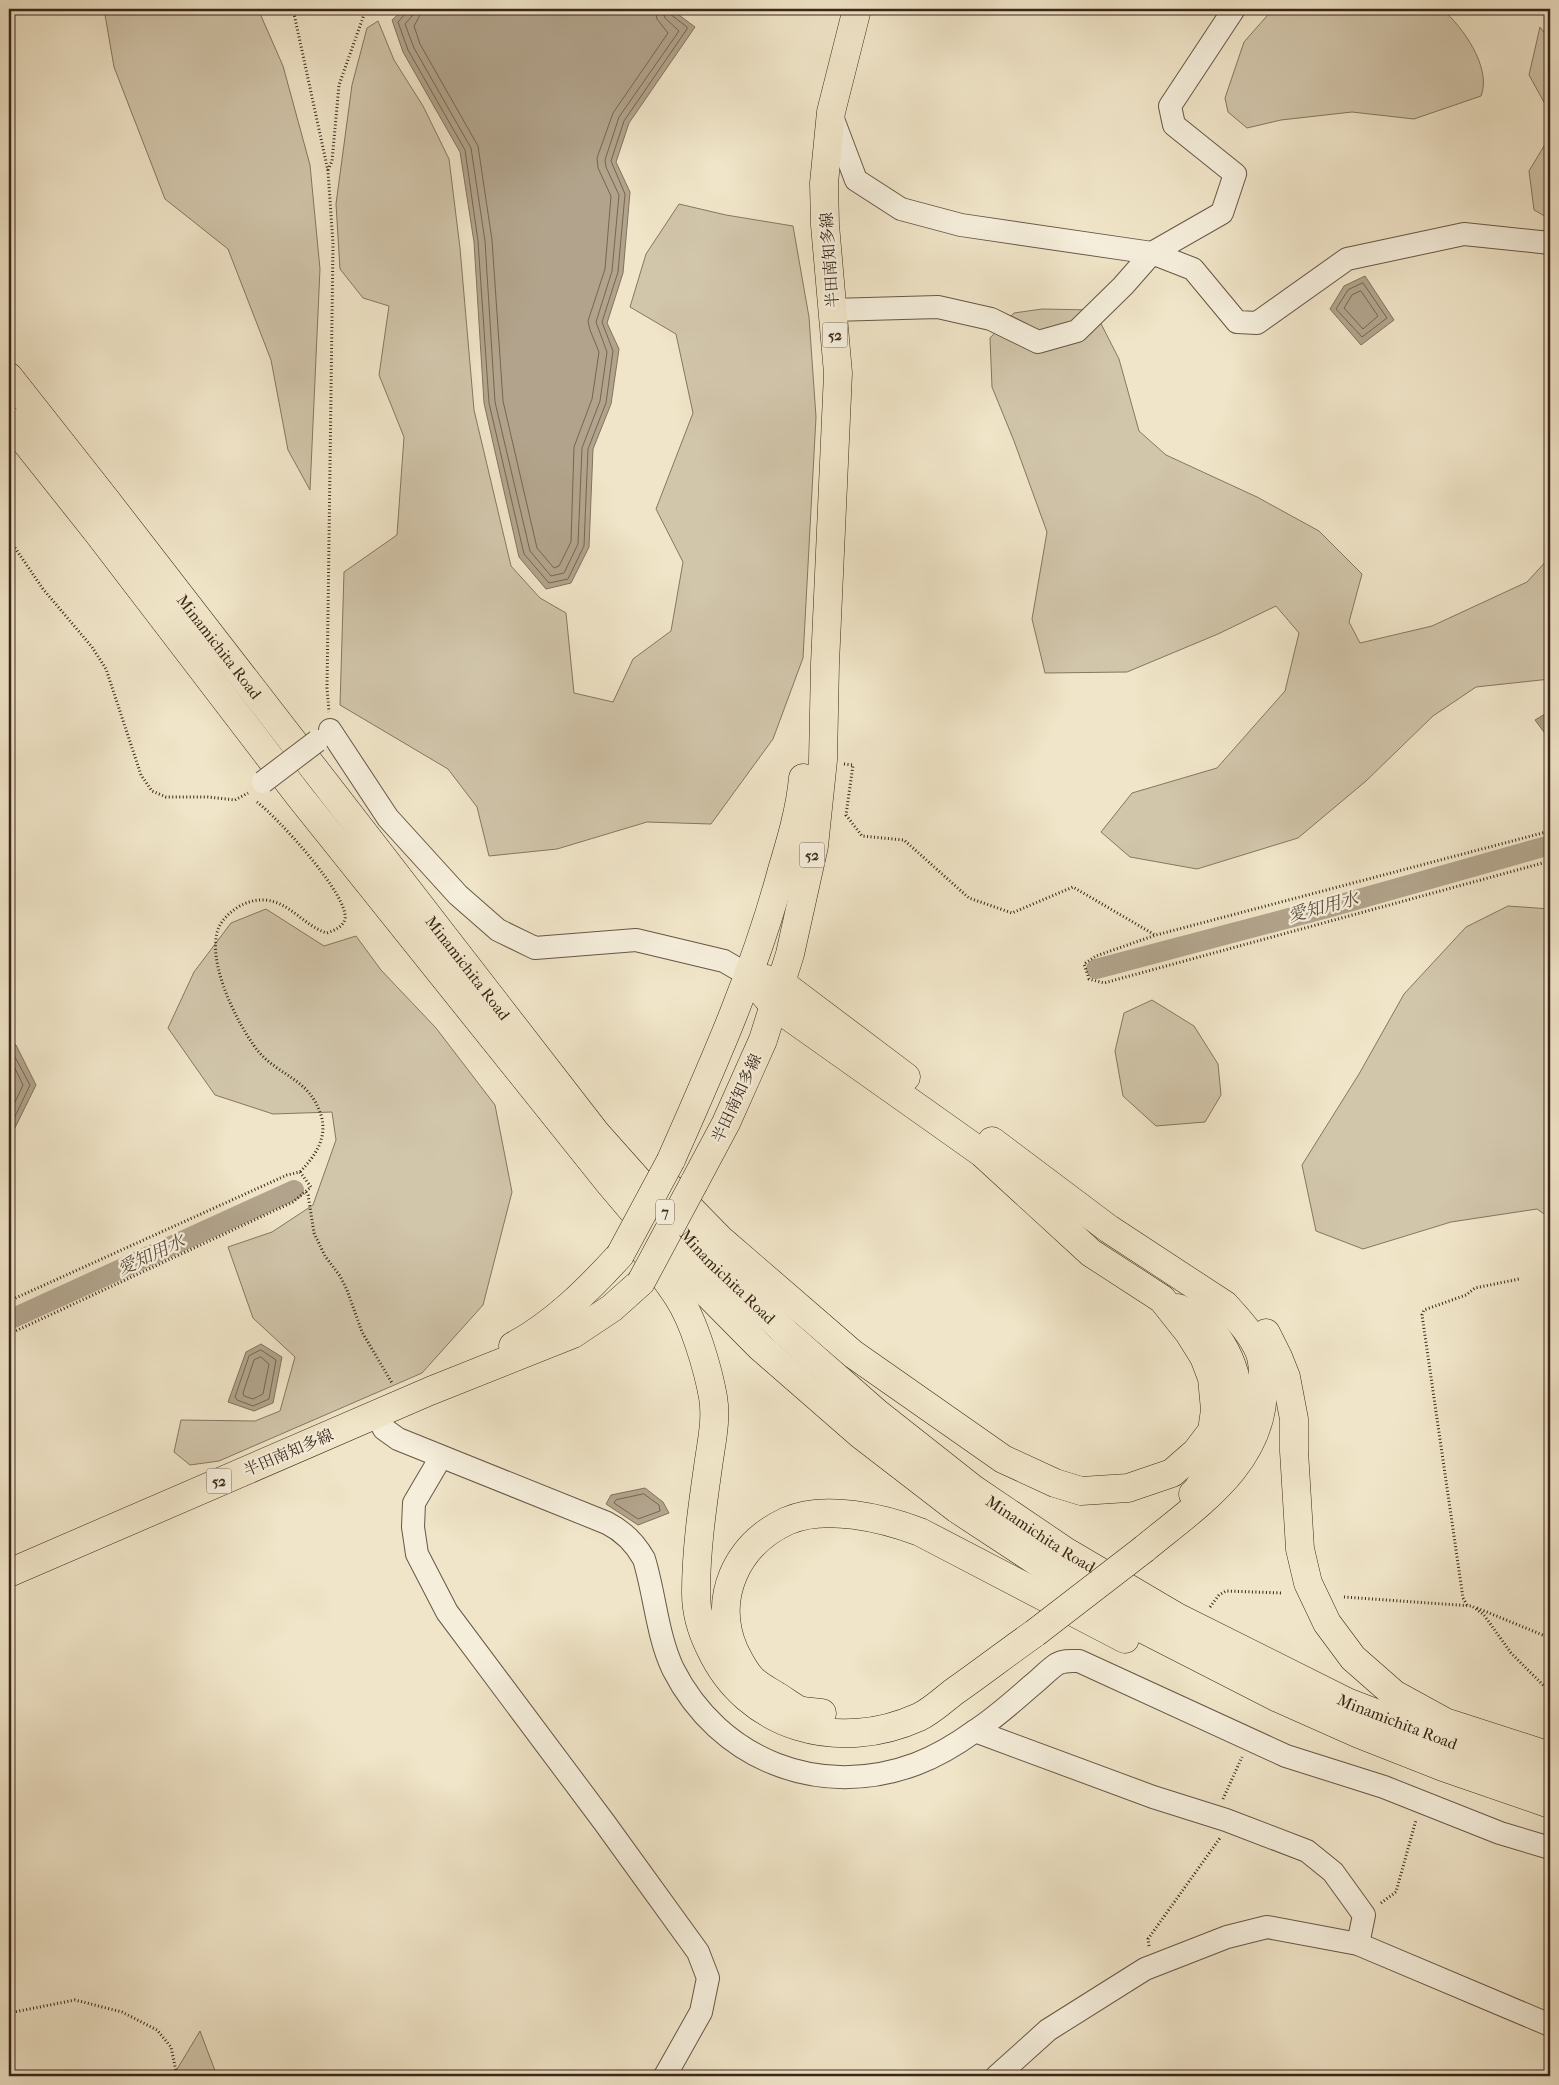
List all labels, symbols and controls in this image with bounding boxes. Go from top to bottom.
street label: 半田南知多線 [817,211,842,309]
road number: 52 [822,322,848,348]
street label: Minamichita Road [173,591,266,703]
road number: 52 [800,842,824,868]
water label: 愛知用水 [1286,888,1363,927]
street label: Minamichita Road [421,912,514,1024]
street label: 半田南知多線 [708,1051,765,1146]
road number: 7 [656,1200,674,1224]
street label: Minamichita Road [676,1225,779,1328]
water label: 愛知用水 [114,1230,190,1280]
street label: 半田南知多線 [240,1425,336,1480]
road number: 52 [206,1468,232,1494]
street label: Minamichita Road [982,1491,1099,1577]
street label: Minamichita Road [1334,1690,1460,1754]

